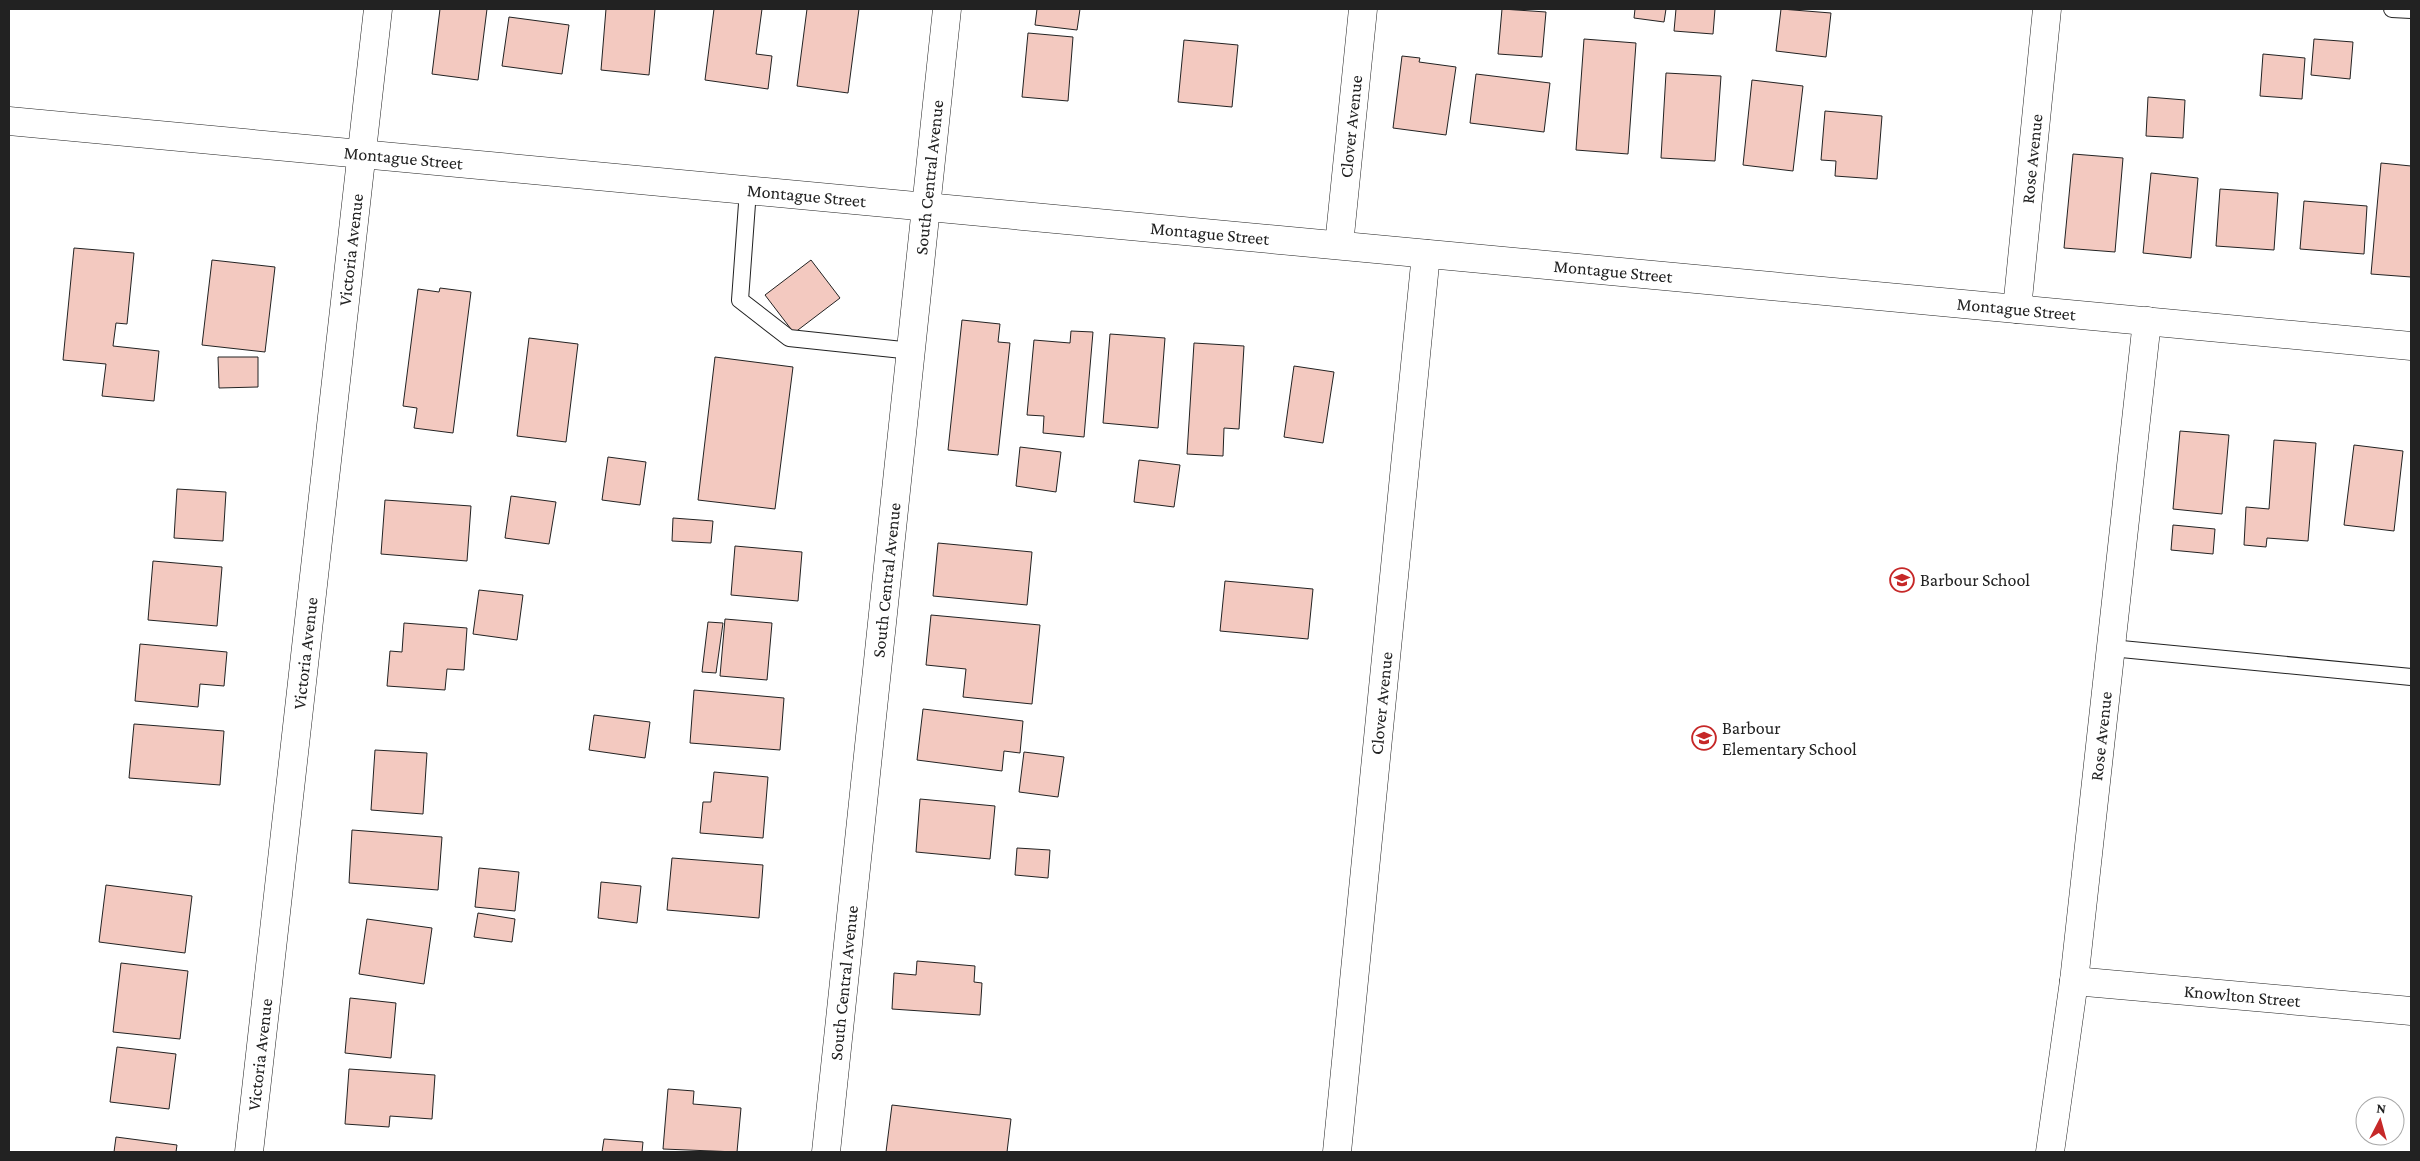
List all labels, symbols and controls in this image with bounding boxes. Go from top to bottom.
street label: Clover Avenue [1336,74,1366,179]
street label: South Central Avenue [911,99,947,256]
street label: Rose Avenue [2018,113,2046,205]
street label: Montague Street [343,142,465,174]
street label: Montague Street [746,180,868,211]
street label: Victoria Avenue [335,192,367,307]
street label: Montague Street [1149,218,1271,249]
street label: Montague Street [1553,256,1674,287]
street label: Montague Street [1956,293,2078,325]
street label: South Central Avenue [868,502,905,659]
school or university icon: Barbour School [1889,567,1915,593]
place label: Barbour School [1920,570,2030,590]
street label: Victoria Avenue [289,596,322,710]
street label: Clover Avenue [1366,651,1397,756]
street label: Rose Avenue [2086,690,2116,782]
place label: Barbour Elementary School [1722,718,1857,759]
school or university icon: Barbour Elementary School [1691,725,1717,751]
street label: South Central Avenue [826,904,862,1061]
street label: Knowlton Street [2183,981,2302,1011]
street label: Victoria Avenue [244,997,276,1112]
north arrow [2355,1096,2405,1146]
text: N [2376,1100,2387,1117]

